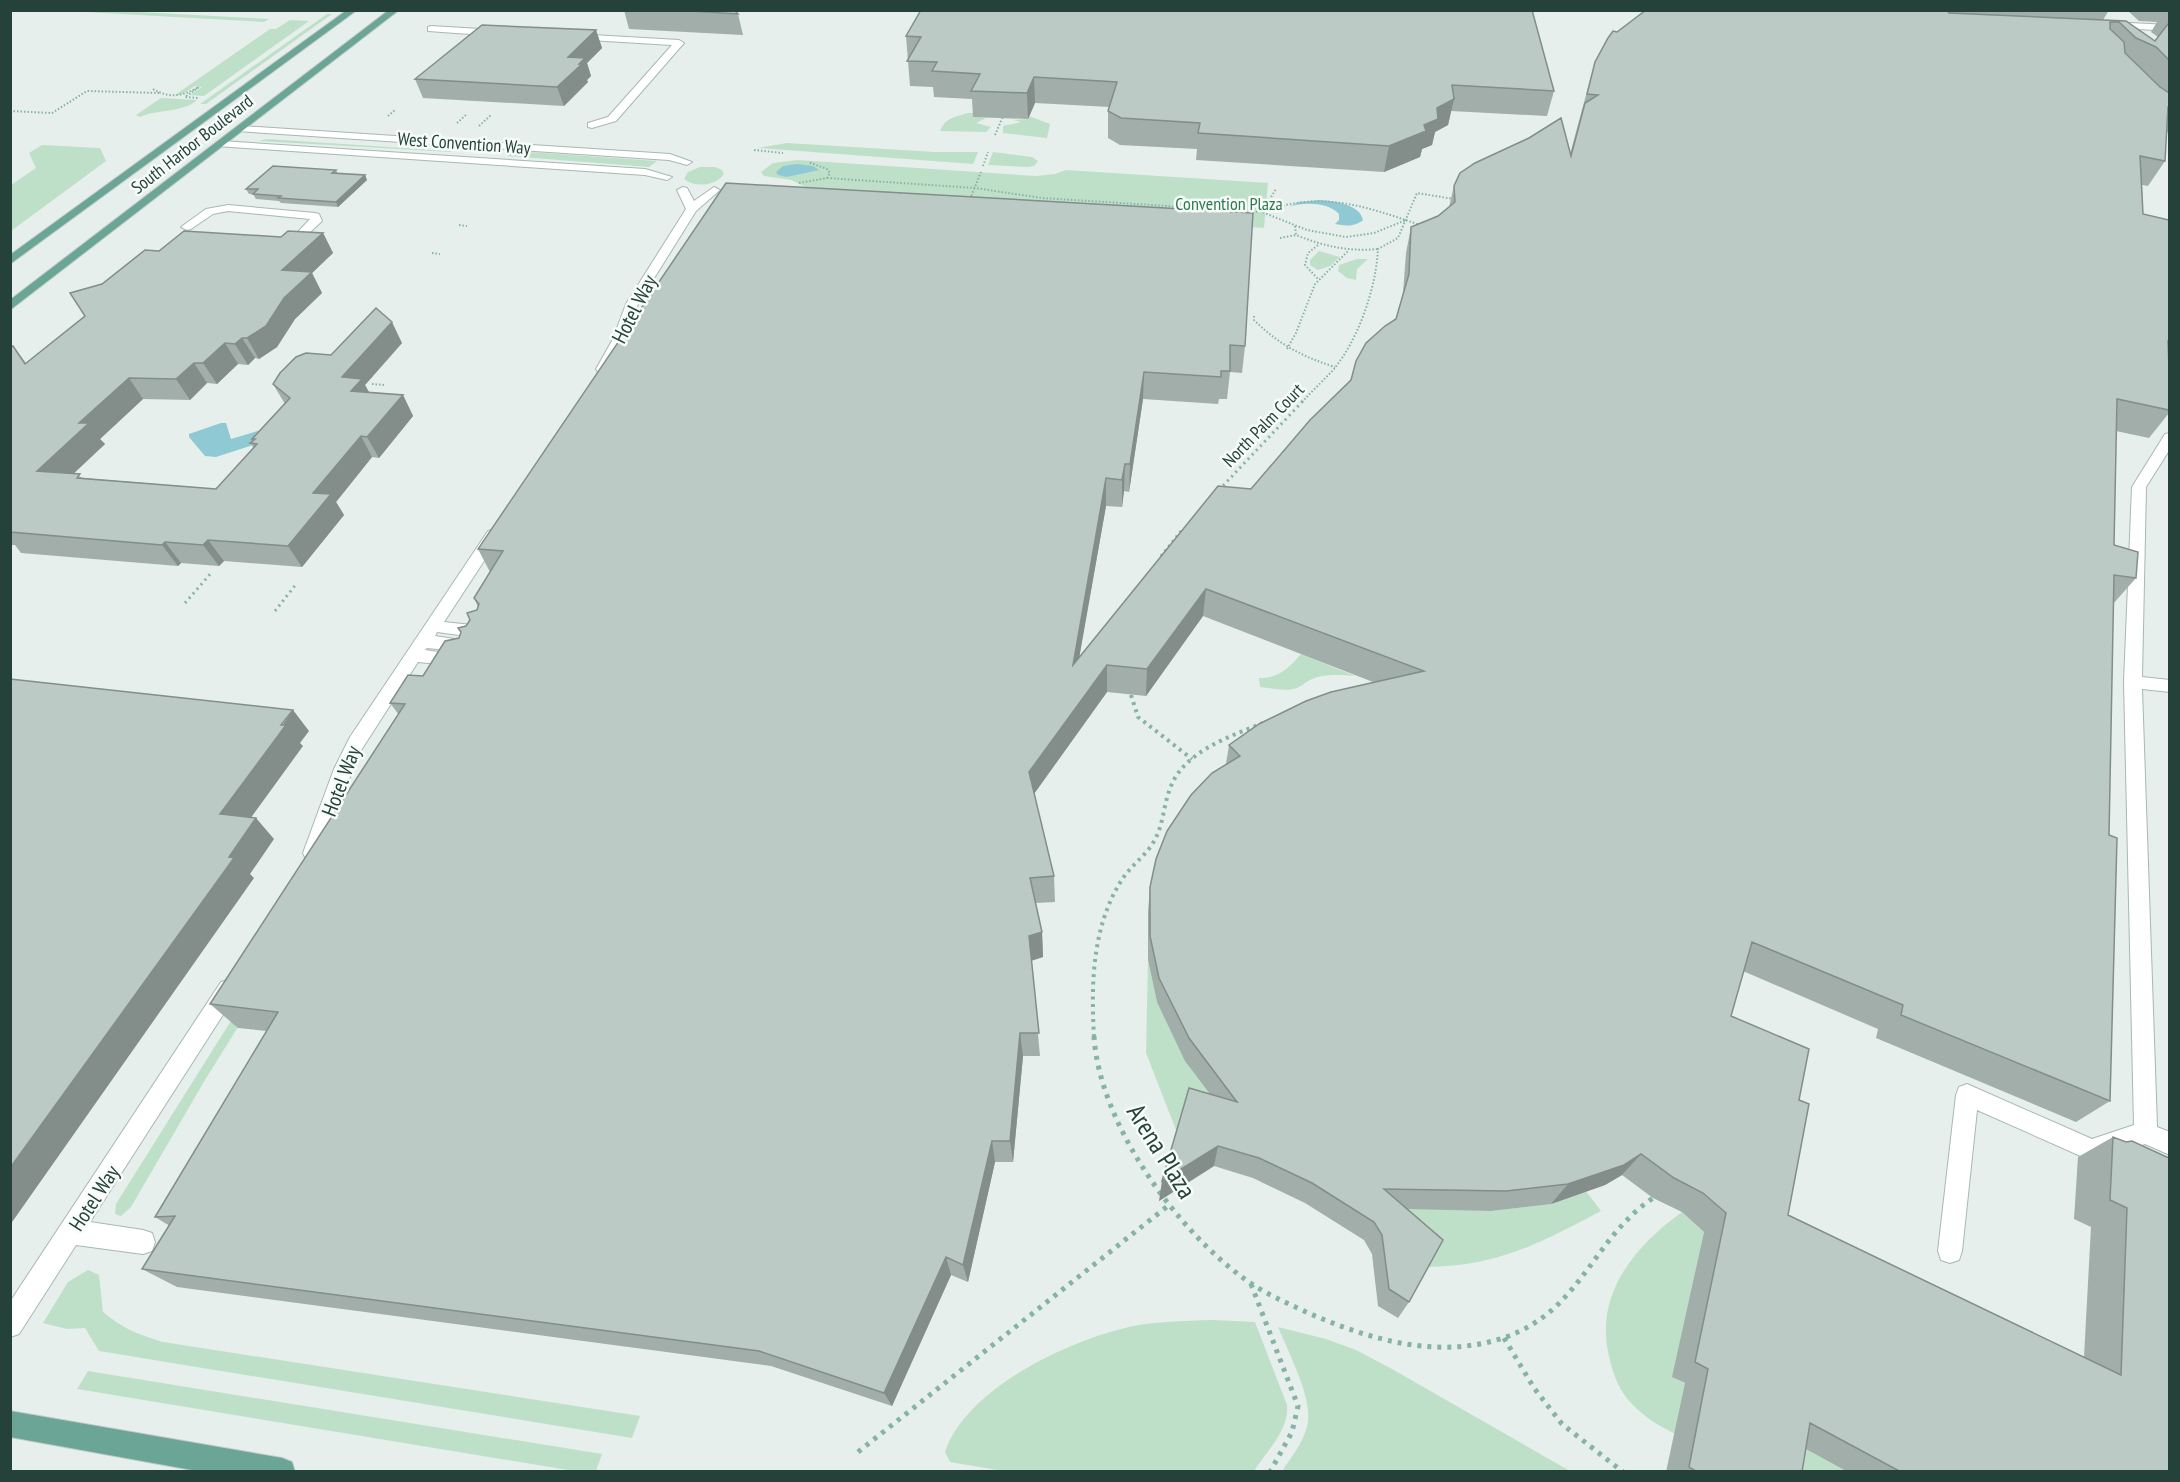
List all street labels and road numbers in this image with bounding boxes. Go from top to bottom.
street label: South Harbor Boulevard [126,89,258,199]
street label: West Convention Way [397,127,531,159]
street label: Hotel Way [605,270,663,348]
street label: North Palm Court [1217,378,1309,472]
street label: Hotel Way [315,742,367,820]
street label: Arena Plaza [1120,1098,1204,1204]
street label: Hotel Way [63,1160,125,1236]

